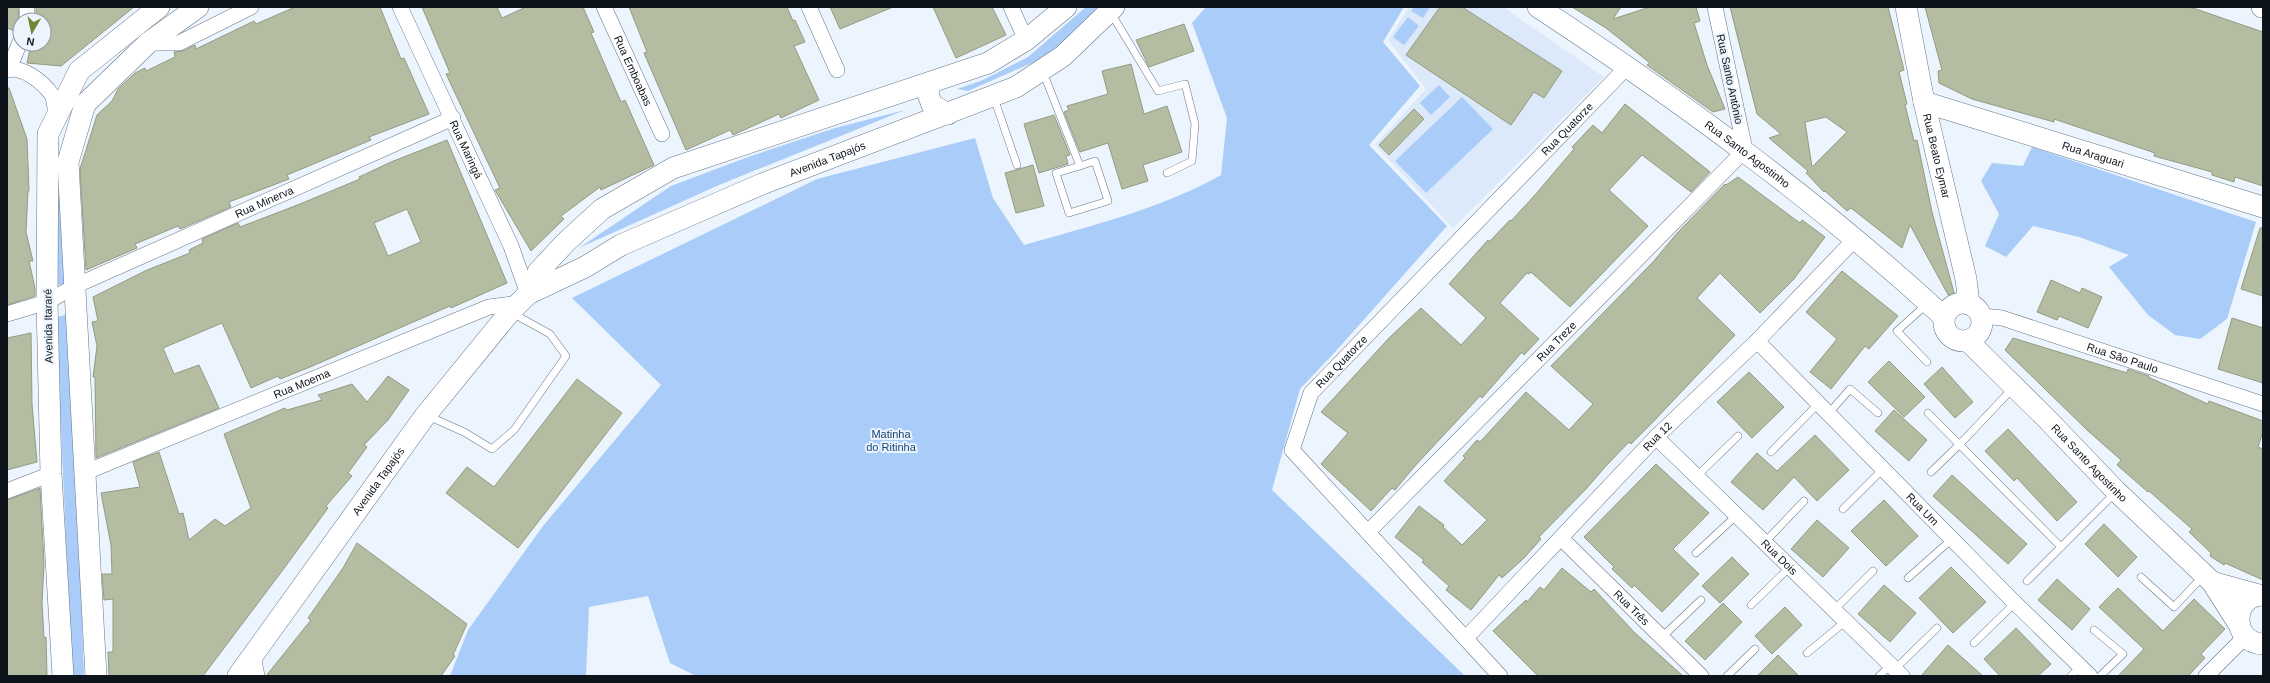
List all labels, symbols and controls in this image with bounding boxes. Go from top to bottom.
north arrow [12,12,52,52]
street label: Rua Santo Antônio [1715,33,1745,125]
street label: Rua Emboabas [612,34,655,108]
text: N [26,35,35,48]
street label: Rua Quatorze [1539,100,1595,158]
street label: Rua Beato Eymar [1921,112,1953,200]
street label: Rua Maringá [447,118,485,181]
street label: Rua Santo Agostinho [1703,118,1792,190]
street label: Avenida Tapajós [788,139,868,179]
street label: Rua Araguari [2061,139,2126,170]
street label: Rua Minerva [233,183,296,220]
street label: Avenida Itararé [41,289,55,363]
street label: Rua Treze [1534,319,1578,364]
street label: Rua Quatorze [1313,333,1370,390]
street label: Rua São Paulo [2085,340,2160,375]
street label: Rua Moema [272,366,332,401]
street label: Rua 12 [1640,419,1674,453]
street label: Rua Santo Agostinho [2049,422,2130,504]
park label: Matinha do Ritinha [866,428,917,453]
street label: Avenida Tapajós [350,445,407,517]
street label: Rua Um [1904,491,1941,528]
street label: Rua Dois [1759,537,1800,577]
street label: Rua Três [1611,588,1652,628]

